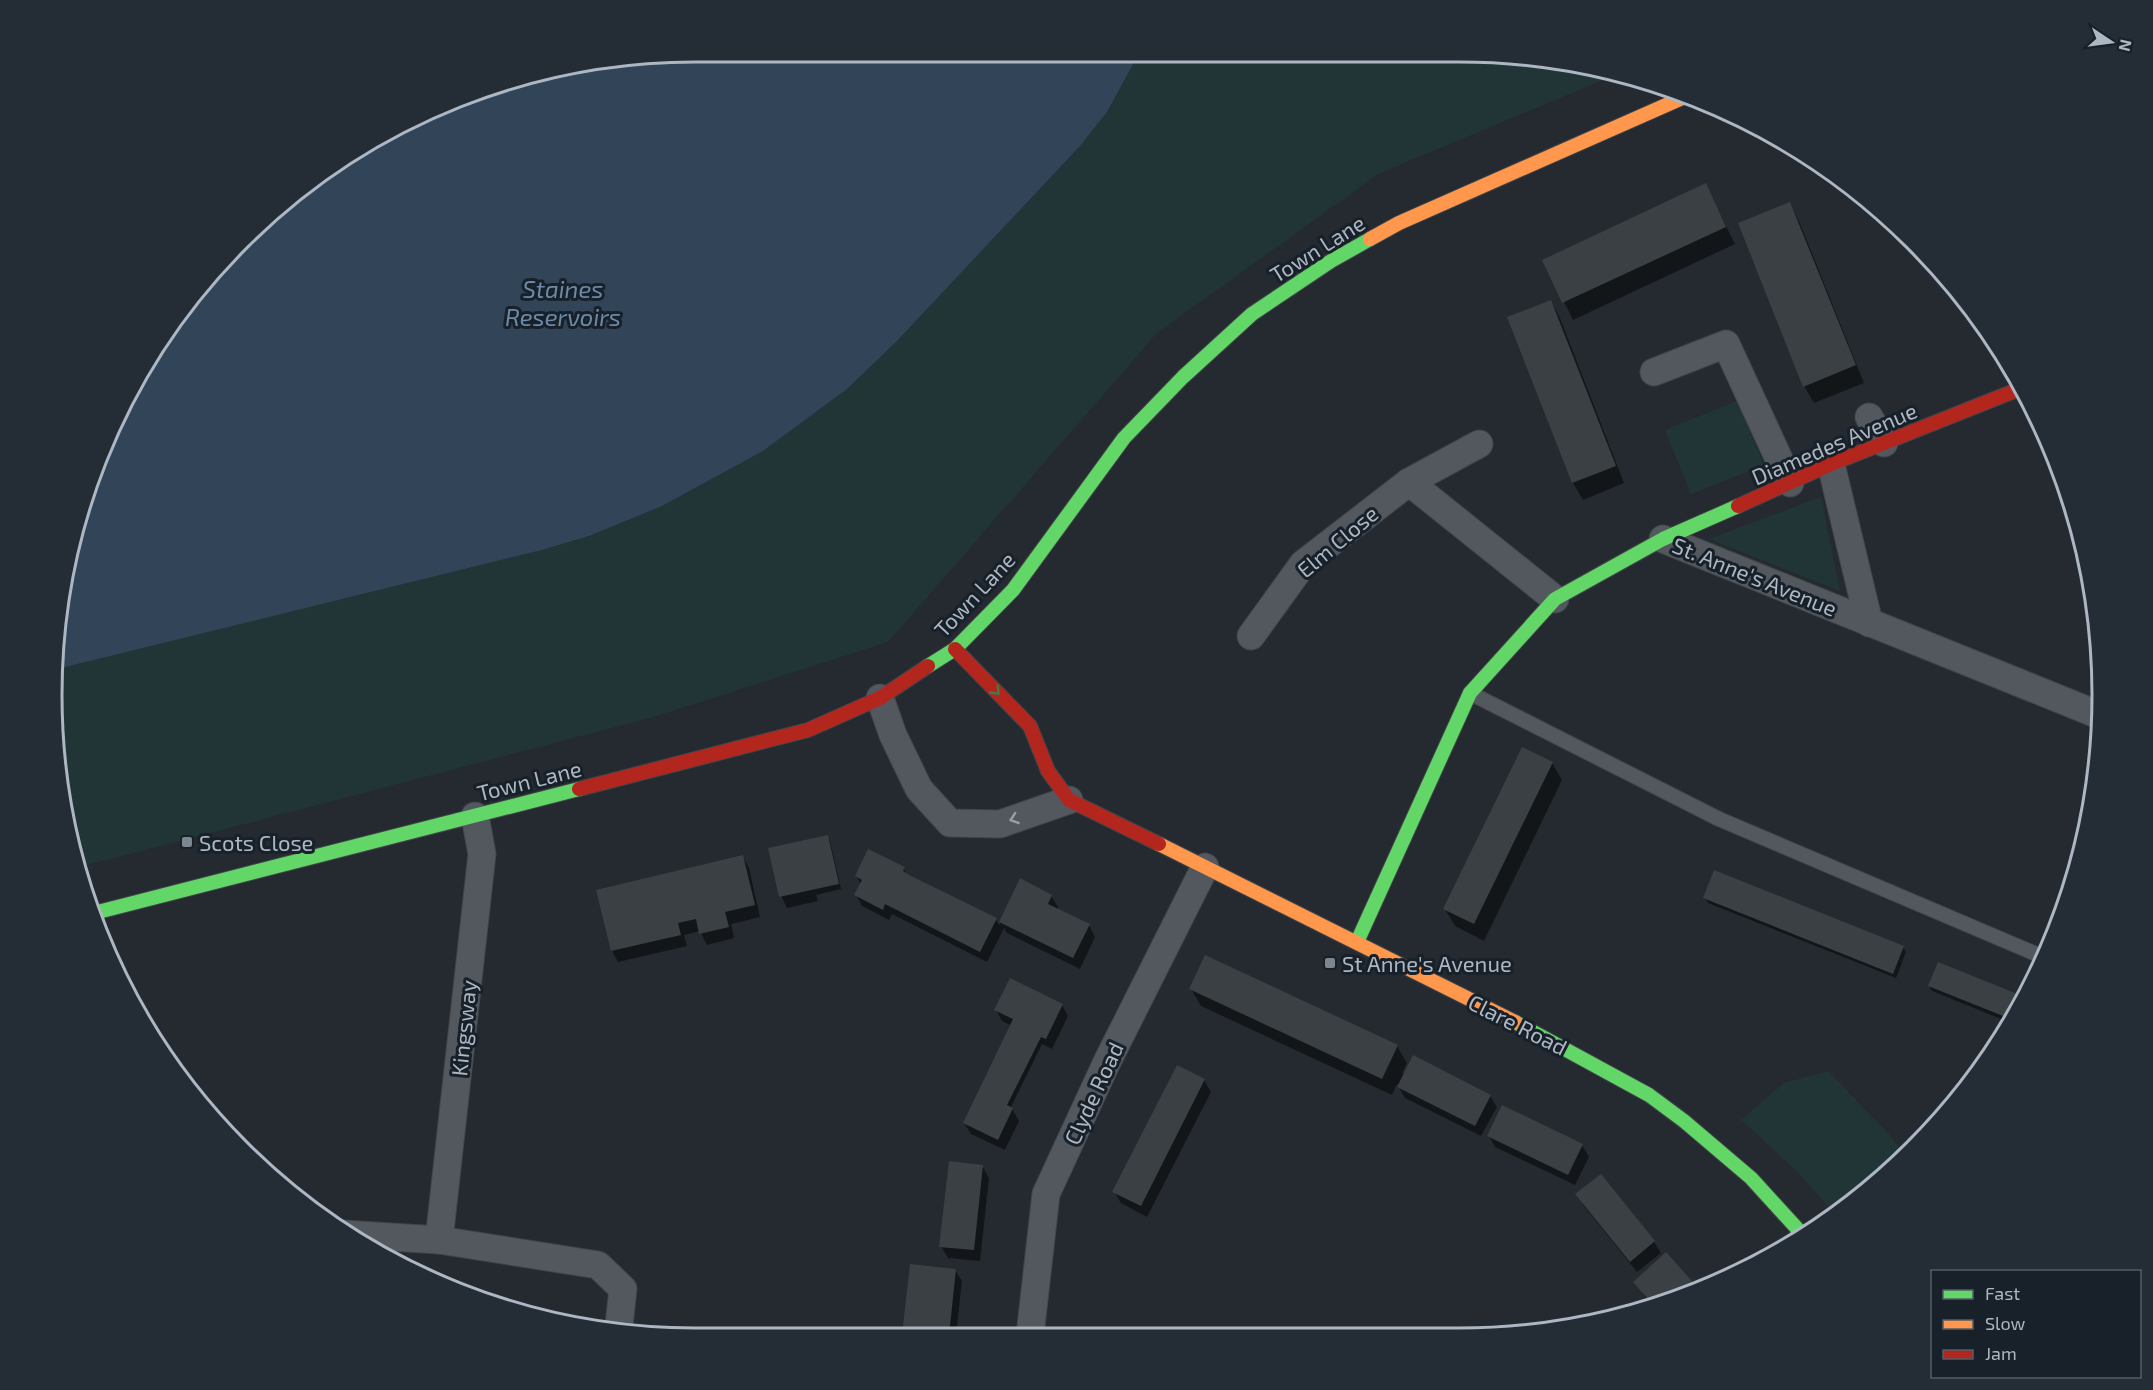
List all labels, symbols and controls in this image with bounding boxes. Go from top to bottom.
north arrow [2081,12,2141,72]
text: N [2116,38,2137,53]
street label: Town Lane [1265,209,1369,287]
water label: Staines Reservoirs [505,274,621,331]
street label: Diamedes Avenue [1747,396,1921,490]
street label: Elm Close [1291,500,1383,582]
street label: St. Anne's Avenue [1669,531,1841,621]
street label: Town Lane [928,546,1020,642]
one-way arrow [989,684,1000,694]
street label: Town Lane [474,754,584,806]
one-way arrow [1009,812,1020,825]
place label: Scots Close [199,829,313,855]
marker: Scots Close [180,835,194,849]
place label: St Anne's Avenue [1342,950,1512,976]
marker: St Anne's Avenue [1323,956,1337,970]
street label: Kingsway [445,978,481,1077]
street label: Clare Road [1464,988,1572,1060]
street label: Clyde Road [1058,1038,1128,1148]
legend [1931,1270,2141,1378]
text: Fast [1985,1282,2020,1304]
text: Slow [1985,1312,2026,1334]
text: Jam [1985,1342,2017,1364]

